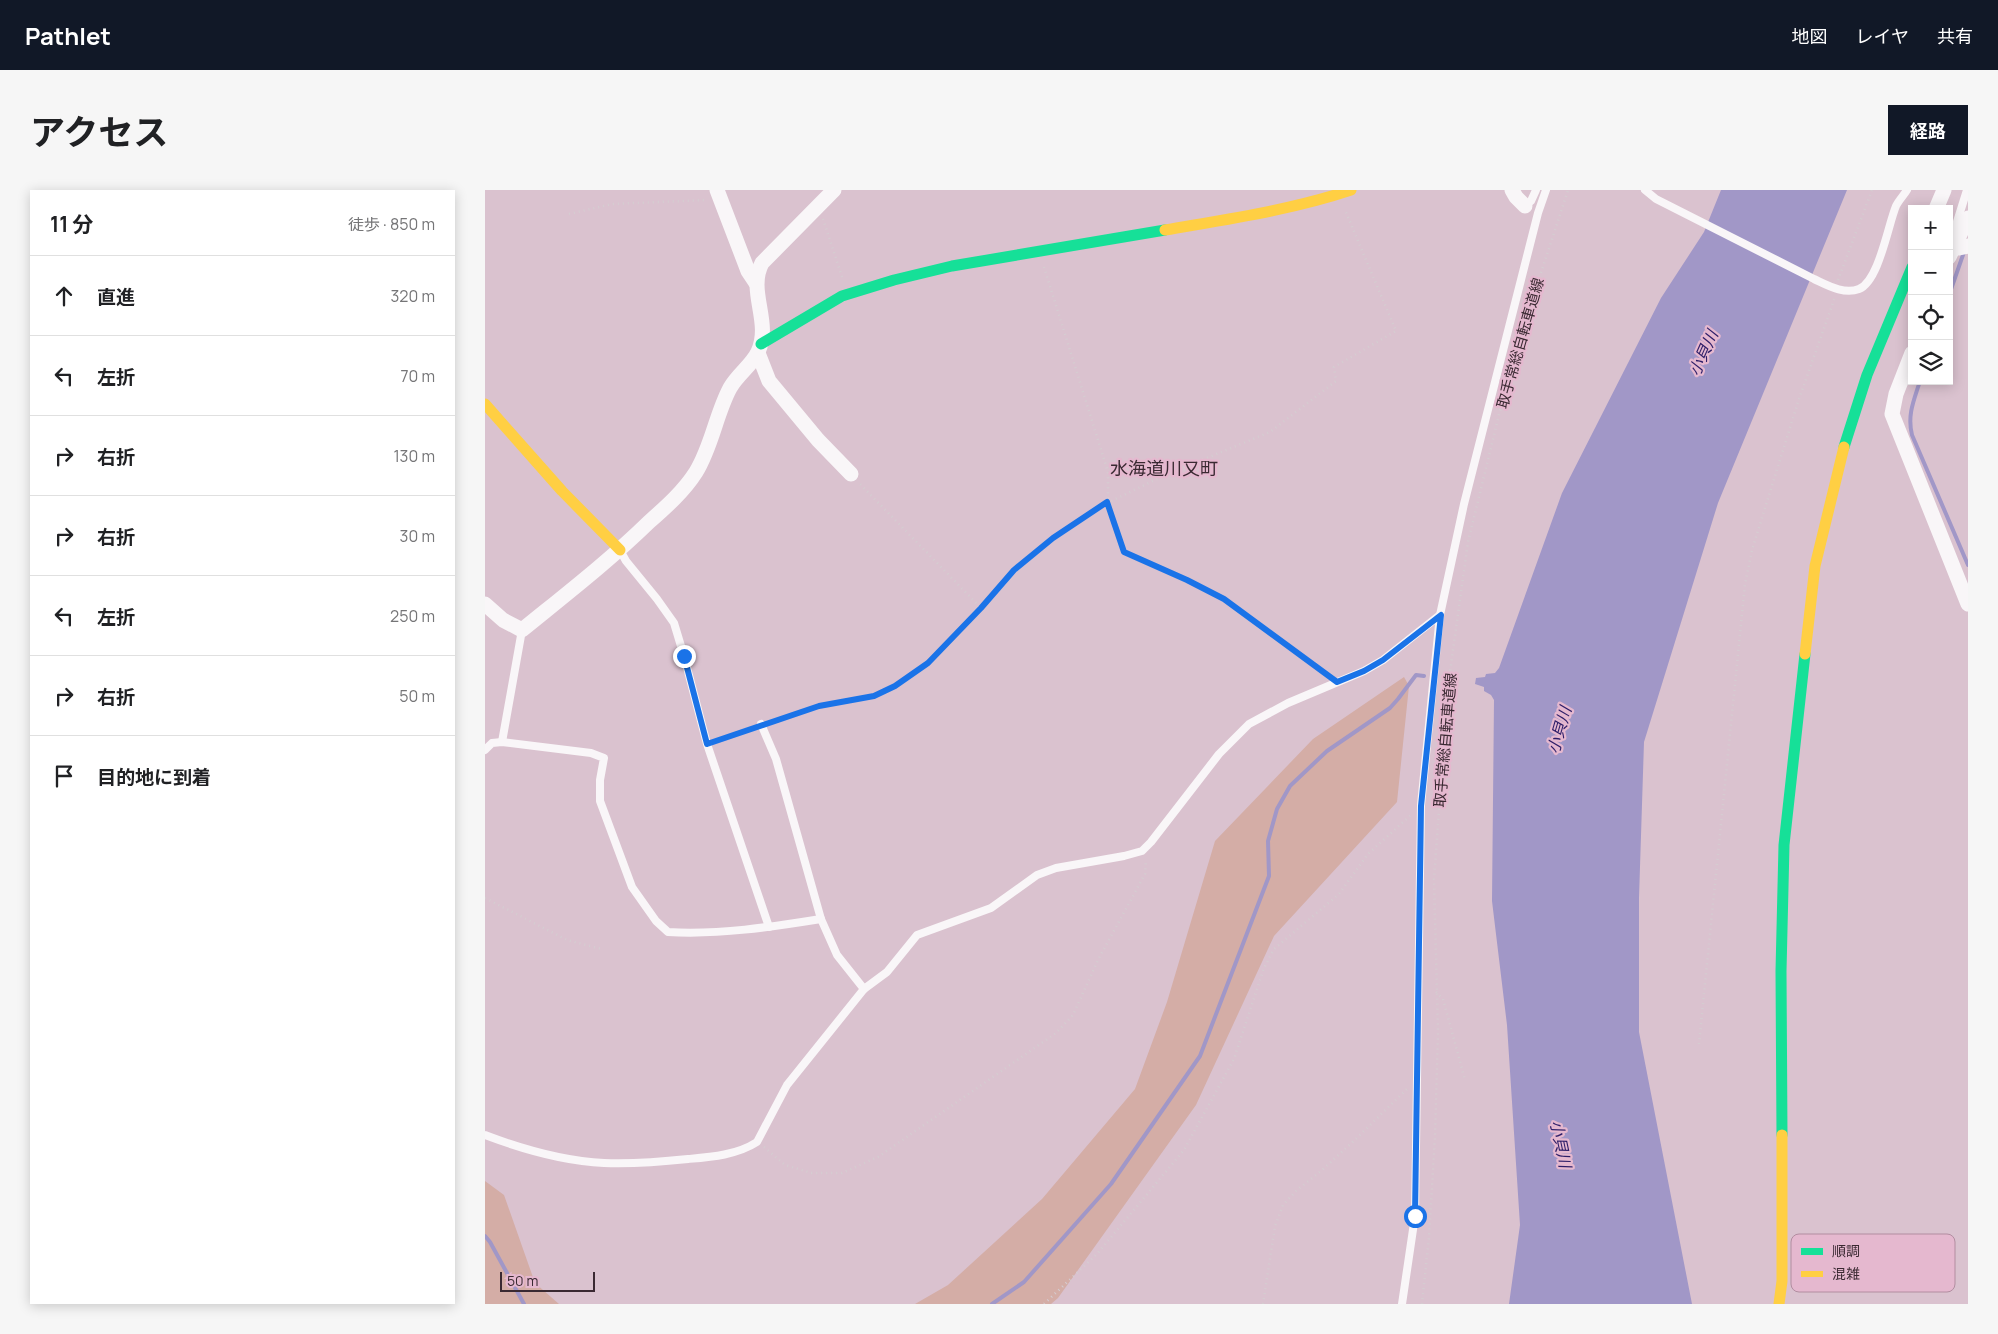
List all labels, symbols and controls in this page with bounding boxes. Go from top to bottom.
text: Pathlet [25,19,111,52]
text: 地図 [1792,24,1828,48]
text: レイヤ [1856,24,1909,48]
text: 共有 [1937,24,1973,48]
button: 経路 [1888,105,1968,155]
text: アクセス [30,108,168,156]
map controls [1908,205,1953,385]
button: + [1908,205,1953,250]
text: 11 分 [50,210,94,238]
text: 徒歩 · 850 m [348,213,435,235]
button: − [1908,250,1953,295]
street label: 取手常総自転車道線 [1491,275,1549,411]
icon: ahead [50,282,78,310]
text: 直進 [97,284,135,310]
text: 320 m [391,285,435,307]
button: locate [1908,295,1953,340]
water label: 小貝川 [1683,325,1724,379]
button: layers [1908,340,1953,385]
icon: left [50,362,78,390]
text: 左折 [97,364,135,390]
text: 70 m [400,365,435,387]
icon: right [50,442,78,470]
text: 右折 [97,444,135,470]
text: 130 m [393,445,435,467]
district label: 水海道川又町 [1110,456,1218,480]
icon: right [50,522,78,550]
text: 右折 [97,524,135,550]
text: 30 m [400,525,435,547]
icon: left [50,602,78,630]
text: 左折 [97,604,135,630]
text: 250 m [390,605,435,627]
route end [673,645,696,668]
street label: 取手常総自転車道線 [1429,672,1461,808]
icon: right [50,682,78,710]
text: 右折 [97,684,135,710]
text: 50 m [399,685,435,707]
water label: 小貝川 [1542,702,1577,756]
icon: arrive [50,762,78,790]
text: 目的地に到着 [97,764,211,790]
water label: 小貝川 [1545,1118,1577,1172]
route start [1404,1205,1427,1228]
legend [1791,1234,1955,1292]
text: 順調 [1832,1241,1860,1260]
text: 混雑 [1832,1264,1860,1283]
scale bar [500,1269,595,1292]
text: 50 m [507,1271,538,1290]

